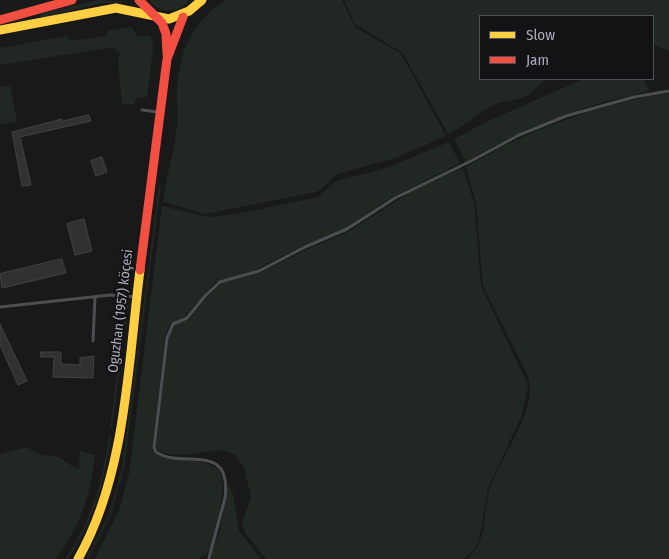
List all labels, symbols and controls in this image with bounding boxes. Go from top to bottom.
legend [479,15,654,80]
text: Slow [526,26,555,44]
text: Jam [526,51,549,69]
street label: Oguzhan (1957) köçesi [105,248,137,374]

